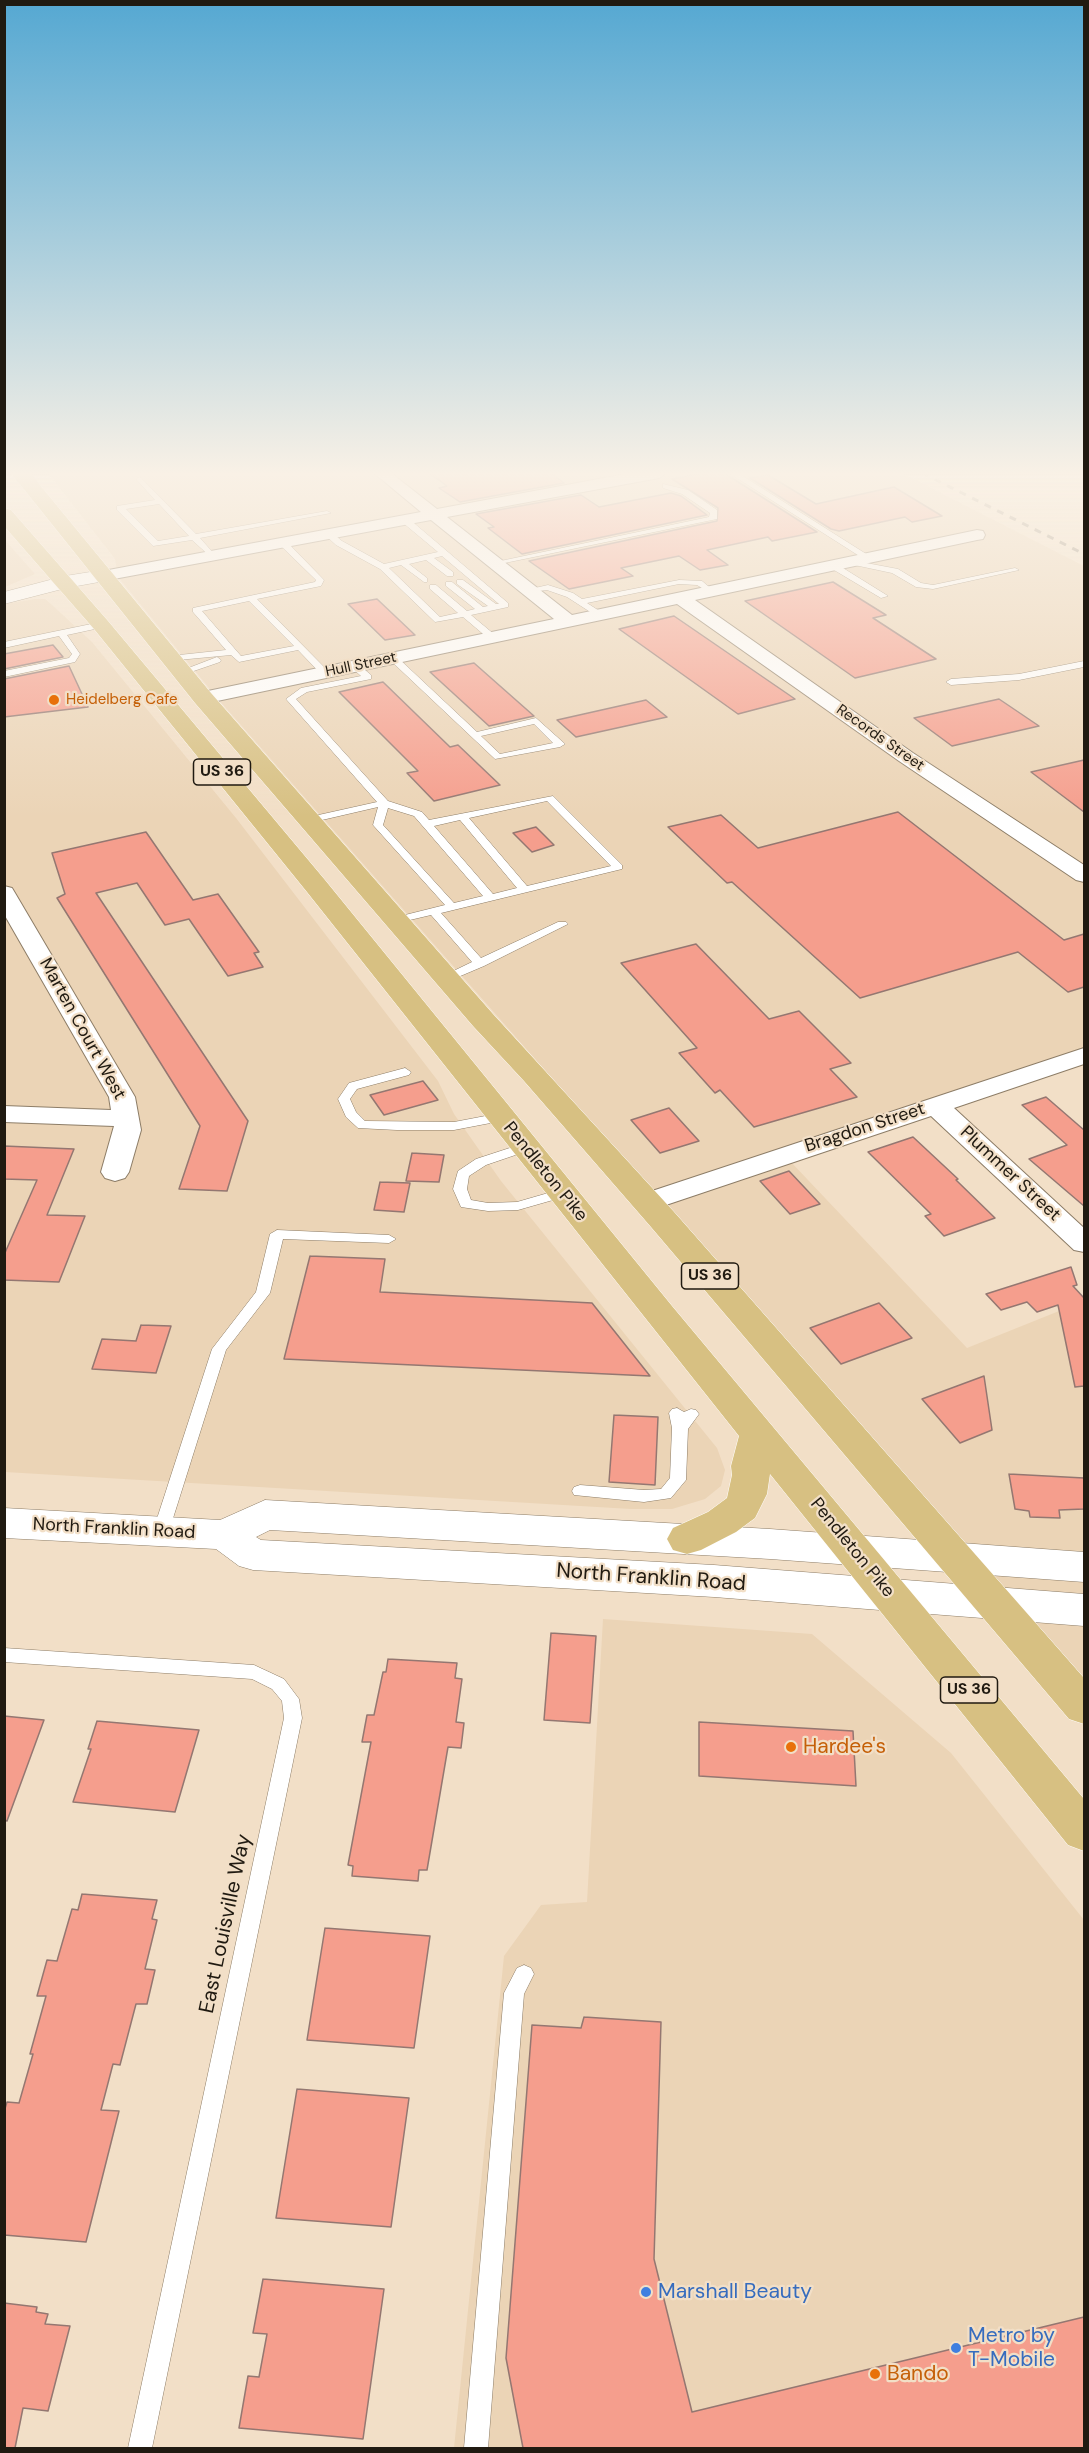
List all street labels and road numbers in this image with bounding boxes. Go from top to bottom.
street label: Hull Street [324,649,398,681]
street label: Records Street [833,701,927,775]
road number: US 36 [194,759,250,785]
street label: Marten Court West [34,954,130,1104]
street label: Bragdon Street [802,1098,928,1158]
street label: Pendleton Pike [498,1118,592,1226]
street label: Plummer Street [955,1122,1065,1226]
road number: US 36 [682,1263,738,1289]
street label: Pendleton Pike [805,1494,899,1602]
street label: North Franklin Road [32,1514,196,1544]
street label: North Franklin Road [555,1559,747,1597]
road number: US 36 [940,1677,998,1703]
street label: East Louisville Way [195,1832,257,2016]

